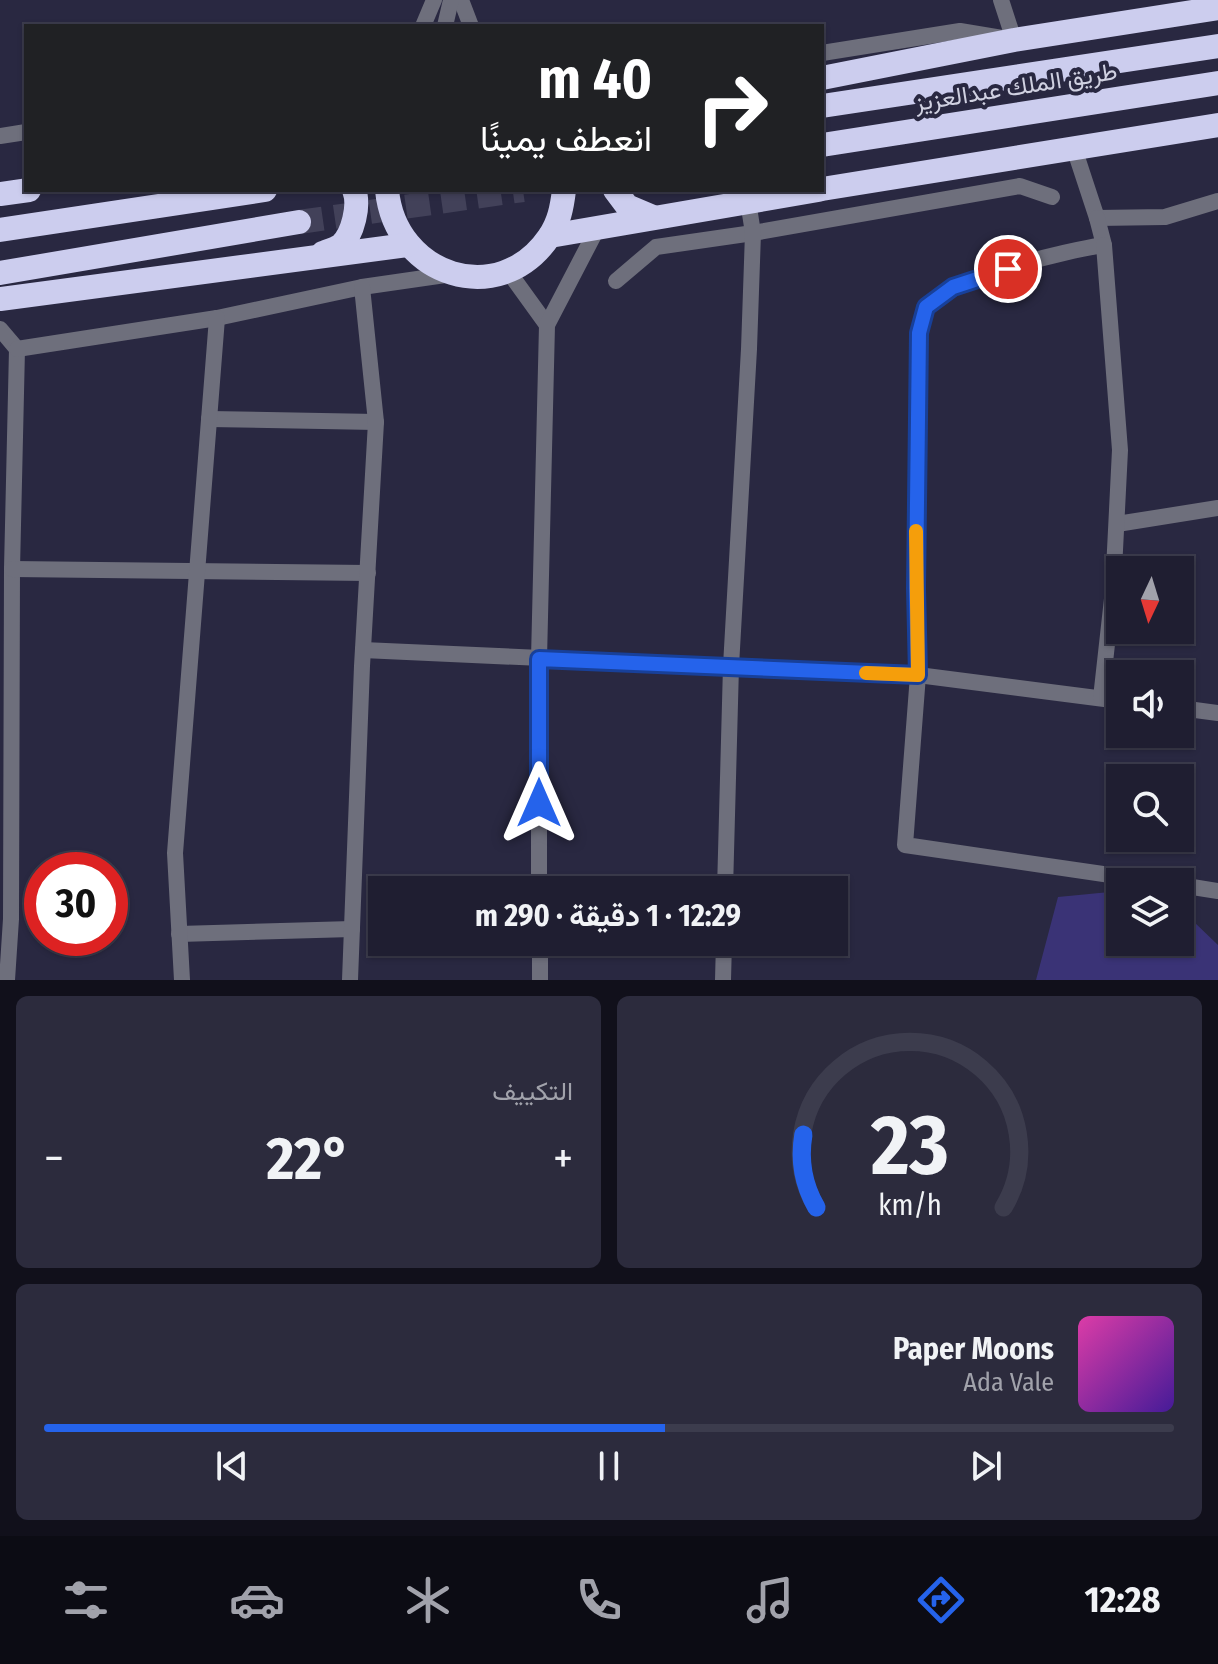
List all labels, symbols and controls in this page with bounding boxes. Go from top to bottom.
text: 40 m [538,46,652,113]
icon: right [680,56,784,160]
street label: طريق الملك عبدالعزيز [912,57,1119,118]
text: انعطف يمينًا [480,117,652,161]
pin [974,235,1042,303]
icon: arrive [986,247,1030,291]
north arrow [1106,556,1194,644]
map controls [1106,556,1194,956]
button: sound [1106,660,1194,748]
position arrow [497,761,581,845]
button: search [1106,764,1194,852]
speed limit sign: 30 [24,852,128,956]
button: layers [1106,868,1194,956]
text: 12:29 · 1 دقيقة · 290 m [475,898,741,934]
text: التكييف [492,1076,573,1107]
text: 23 [870,1096,948,1196]
text: 22° [267,1123,350,1195]
text: − [44,1132,64,1185]
text: + [553,1132,573,1185]
text: km/h [878,1188,941,1223]
text: Paper Moons [893,1331,1054,1367]
text: Ada Vale [963,1367,1054,1398]
icon: previous [210,1444,254,1488]
icon: pause [587,1444,631,1488]
icon: next [964,1444,1008,1488]
icon: filters [58,1572,114,1628]
icon: car [229,1572,285,1628]
icon: climate [400,1572,456,1628]
icon: phone [571,1572,627,1628]
icon: music [742,1572,798,1628]
icon: directions [913,1572,969,1628]
text: 12:28 [1085,1578,1160,1622]

